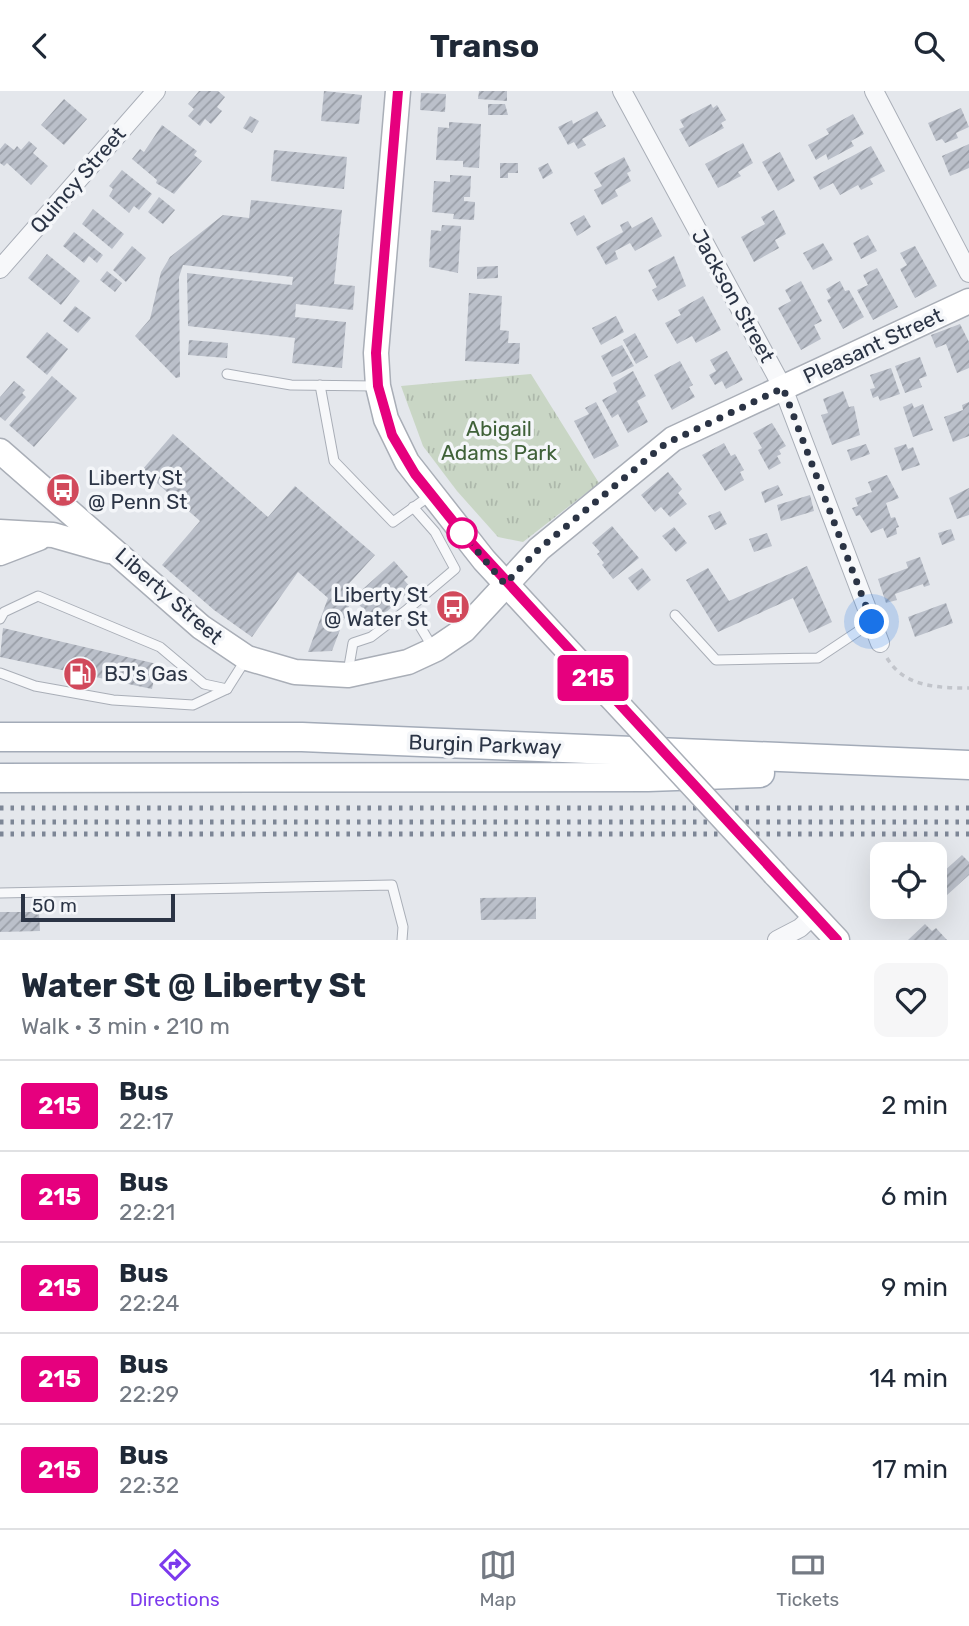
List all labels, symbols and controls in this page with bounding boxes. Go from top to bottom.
icon: back [21,27,59,65]
text: Transo [430,27,539,65]
icon: search [910,27,948,65]
street label: Quincy Street [25,121,131,238]
street label: Jackson Street [687,225,780,367]
street label: Pleasant Street [799,302,946,389]
park label: Abigail Adams Park [441,416,557,465]
place label: Liberty St @ Penn St [88,465,188,514]
bus stop icon: Liberty St @ Penn St [44,471,82,509]
unlabelled marker [447,518,477,548]
street label: Liberty Street [110,542,228,649]
place label: Liberty St @ Water St [324,582,428,631]
bus stop icon: Liberty St @ Water St [434,588,472,626]
your location [854,604,889,639]
fuel station icon: BJ's Gas [61,655,99,693]
line badge: 215 [553,655,633,701]
place label: BJ's Gas [104,661,188,686]
text: 215 [571,664,615,692]
street label: Burgin Parkway [408,729,562,760]
map controls [870,842,947,919]
button: locate [870,842,947,919]
scale bar [21,891,175,923]
text: 50 m [32,894,77,917]
button: heart [874,963,948,1037]
text: Water St @ Liberty St [21,966,366,1005]
text: Walk · 3 min · 210 m [21,1012,230,1040]
text: Bus [119,1076,168,1107]
text: 2 min [881,1090,948,1121]
text: 215 [38,1092,81,1120]
text: 22:17 [119,1107,174,1135]
text: Bus [119,1167,168,1198]
text: 6 min [881,1181,948,1212]
text: 215 [38,1183,81,1211]
text: 22:21 [119,1198,175,1226]
text: Bus [119,1258,168,1289]
text: 9 min [881,1272,948,1303]
text: 215 [38,1274,81,1302]
text: 22:24 [119,1289,179,1317]
text: Bus [119,1349,168,1380]
text: 14 min [869,1363,948,1394]
text: 215 [38,1365,81,1393]
text: 22:29 [119,1380,179,1408]
text: Bus [119,1440,168,1471]
text: 17 min [872,1454,948,1485]
text: 215 [38,1456,81,1484]
text: 22:32 [119,1471,179,1499]
tab: Directions [130,1546,220,1611]
tab: Map [479,1546,517,1611]
tab: Tickets [776,1546,839,1611]

